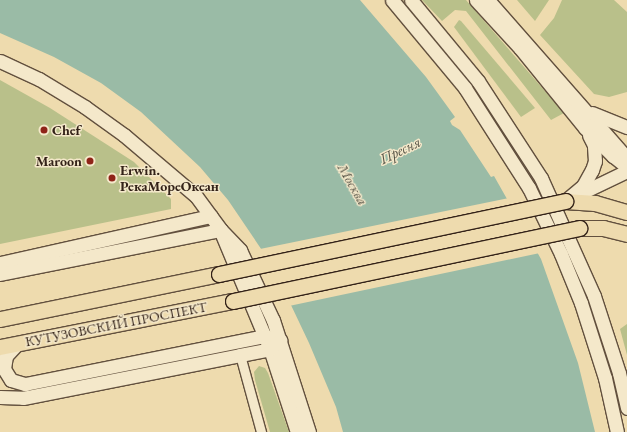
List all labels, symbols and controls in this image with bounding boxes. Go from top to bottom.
place label: Chef [52,122,81,138]
marker: Chef [39,125,49,135]
water label: Пресня [376,132,424,168]
place label: Maroon [36,153,82,169]
marker: Maroon [85,156,95,166]
water label: Москва [334,160,372,208]
place label: Erwin. РекаМореОкеан [120,162,219,194]
marker: Erwin. РекаМореОкеан [107,173,117,183]
street label: КУТУЗОВСКИЙ ПРОСПЕКТ [24,298,208,350]

